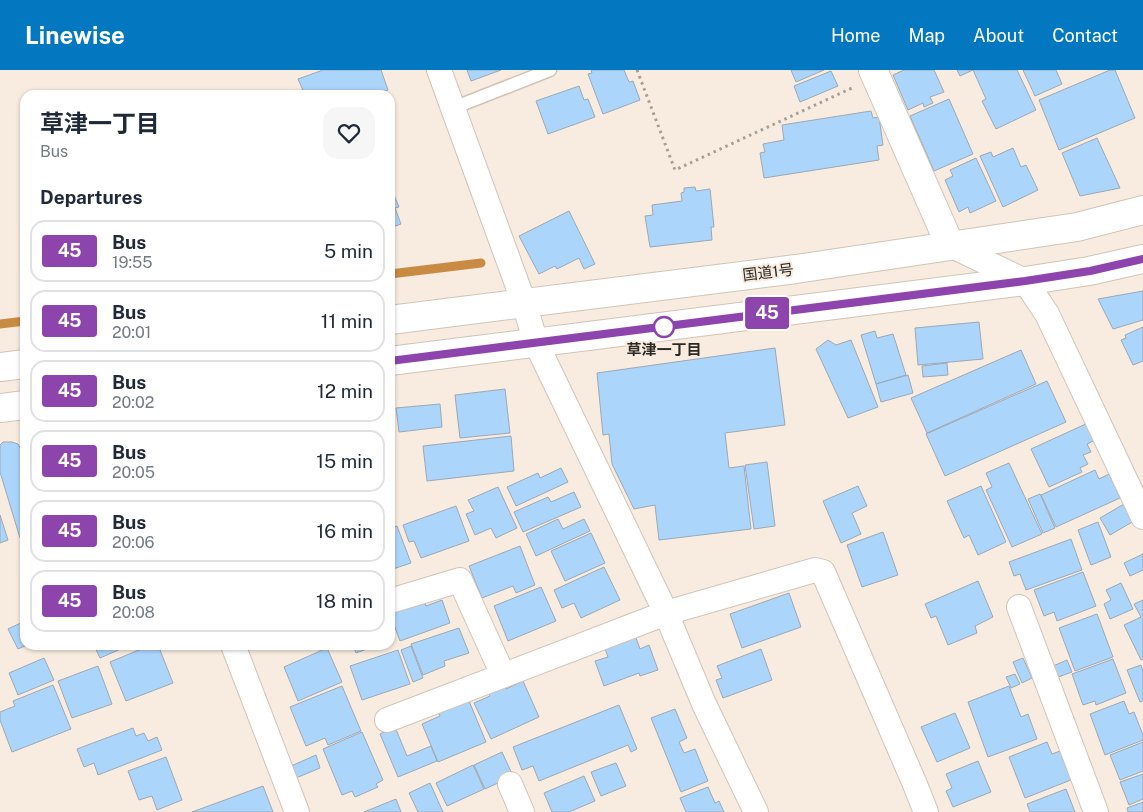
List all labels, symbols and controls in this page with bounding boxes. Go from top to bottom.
text: Linewise [25,21,125,49]
text: Home [831,25,881,46]
text: Map [909,25,945,46]
text: About [973,25,1024,46]
text: Contact [1052,25,1118,46]
button: heart [323,107,375,159]
text: 草津一丁目 [40,109,160,137]
text: Bus [40,142,68,161]
text: Departures [40,186,143,208]
text: Bus [112,231,146,253]
text: 45 [58,240,81,261]
text: 5 min [324,240,373,262]
text: 19:55 [112,253,153,272]
street label: 国道1号 [742,260,794,284]
line badge: 45 [744,297,790,329]
text: Bus [112,301,146,323]
text: 45 [755,302,779,323]
text: 45 [58,310,81,331]
text: 11 min [321,310,373,332]
marker: 草津一丁目 [653,316,675,338]
text: 20:01 [112,323,151,342]
place label: 草津一丁目 [626,341,702,358]
text: Bus [112,371,146,393]
text: 45 [58,380,81,401]
text: 12 min [317,380,373,402]
text: 20:02 [112,393,154,412]
text: Bus [112,441,146,463]
text: 45 [58,450,81,471]
text: 15 min [316,450,373,472]
text: 20:05 [112,463,155,482]
text: Bus [112,511,146,533]
text: 45 [58,520,81,541]
text: 16 min [317,520,373,542]
text: 20:06 [112,533,155,552]
text: Bus [112,581,146,603]
text: 45 [58,590,81,611]
text: 18 min [316,590,373,612]
text: 20:08 [112,603,155,622]

